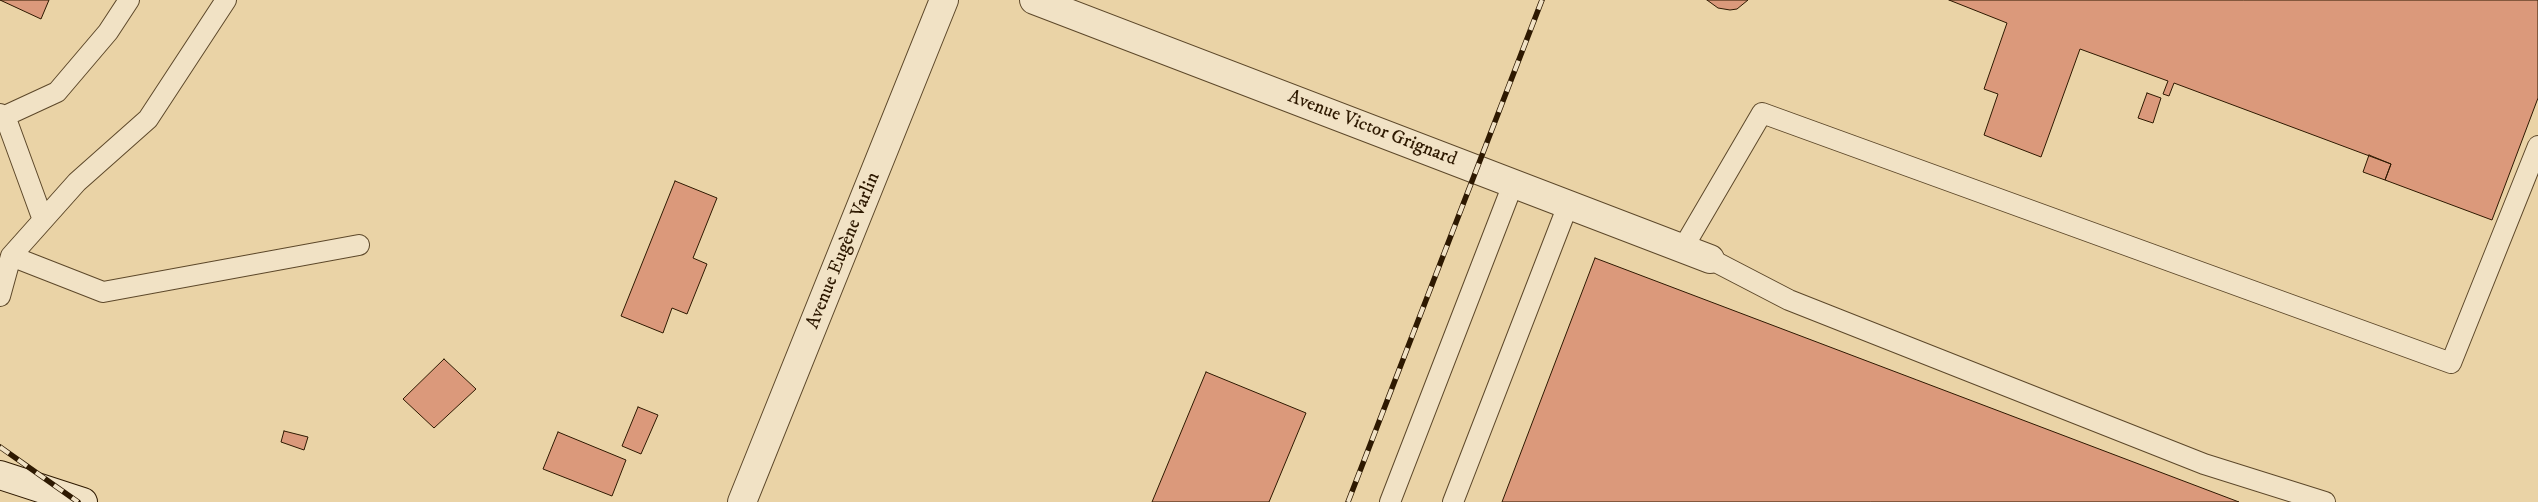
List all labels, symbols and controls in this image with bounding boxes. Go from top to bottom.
street label: Avenue Victor Grignard [1284,86,1460,172]
street label: Avenue Eugène Varlin [802,169,886,333]

